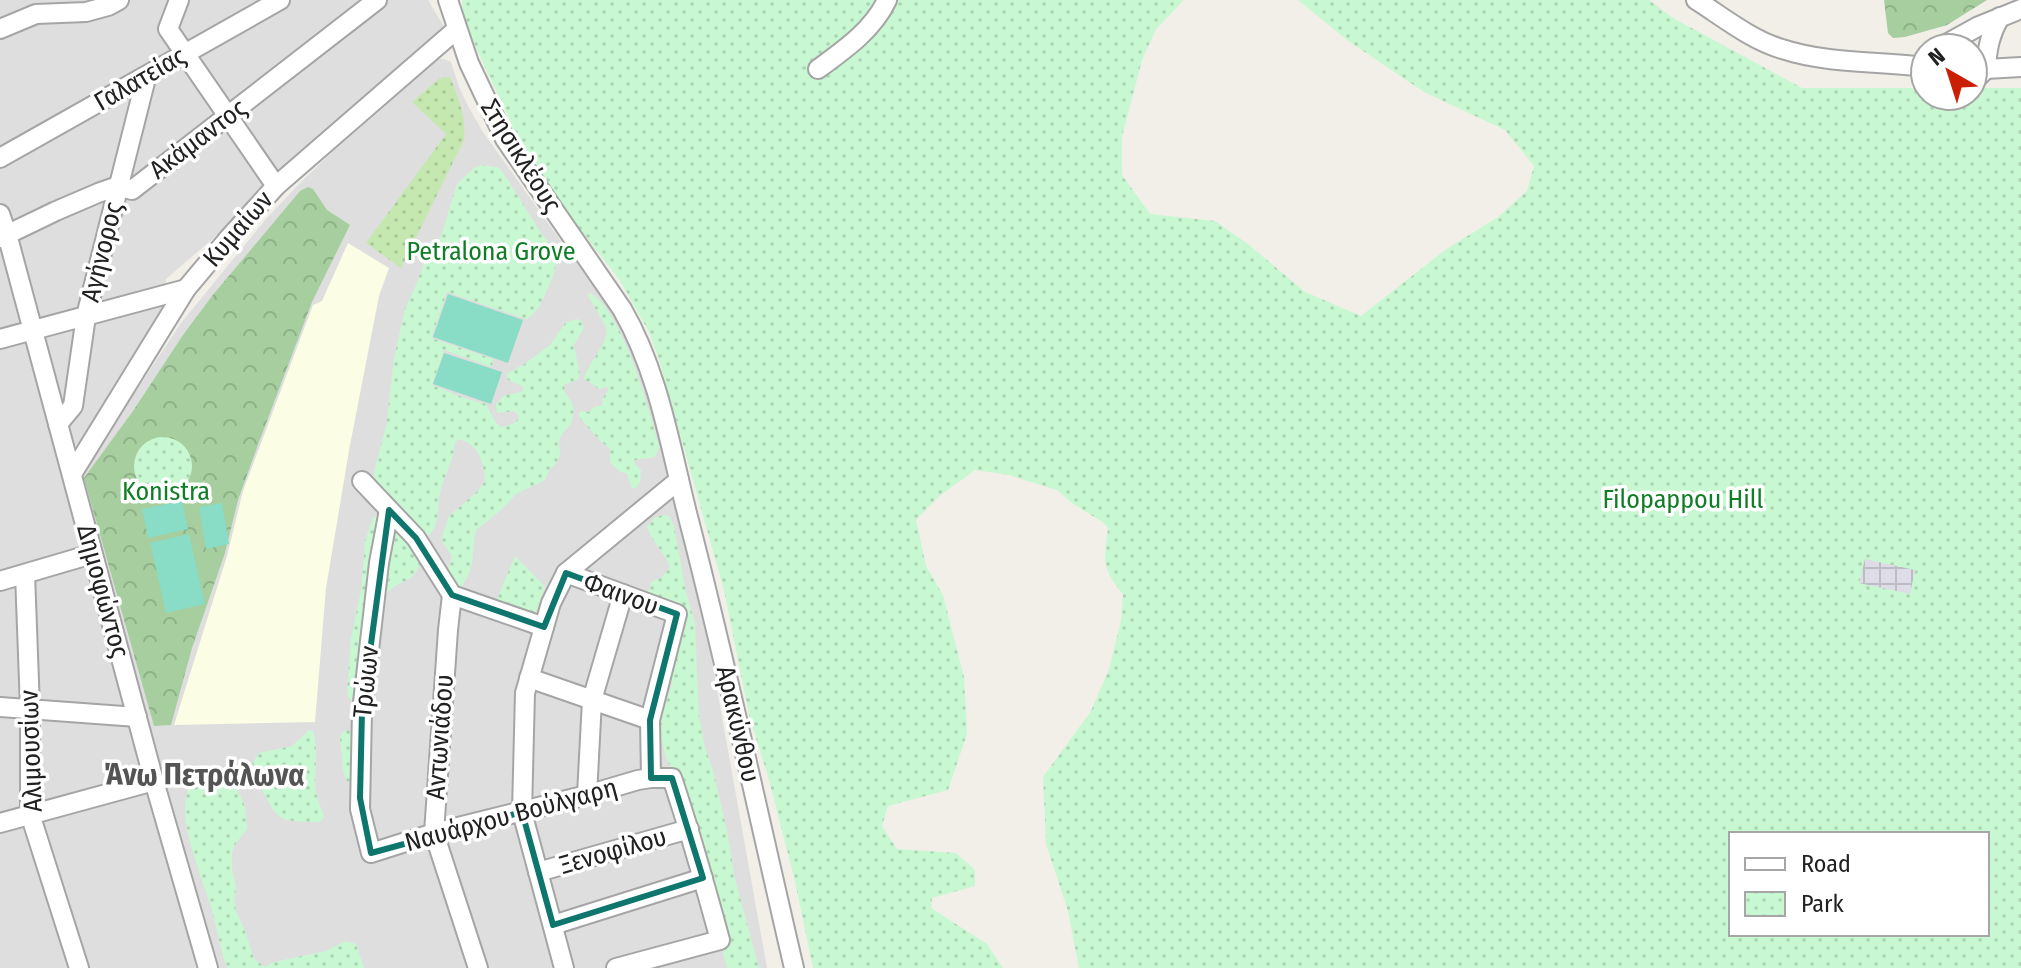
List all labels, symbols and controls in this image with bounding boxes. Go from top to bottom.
north arrow [1909,32,1989,112]
street label: Γαλατείας [89,41,191,117]
text: N [1923,42,1950,71]
street label: Ακάμαντος [143,92,253,186]
street label: Στησικλέους [474,94,568,218]
street label: Κυμαίων [197,184,280,273]
street label: Αγήνορος [75,199,129,305]
park label: Petralona Grove [406,236,576,267]
park label: Konistra [122,476,210,507]
park label: Filopappou Hill [1603,484,1764,515]
street label: Δημοφώντος [70,521,136,661]
street label: Φαινου [579,566,663,622]
street label: Τρώων [347,644,385,720]
street label: Αρακύνθου [710,663,766,785]
street label: Αντωνιάδου [420,673,460,801]
street label: Αλιμουσίων [13,689,49,813]
district label: Άνω Πετράλωνα [103,757,305,793]
street label: Ναυάρχου Βούλγαρη [401,772,621,858]
street label: Ξενοφίλου [556,821,670,881]
legend [1729,832,1989,936]
text: Road [1801,850,1851,878]
text: Park [1801,890,1844,918]

